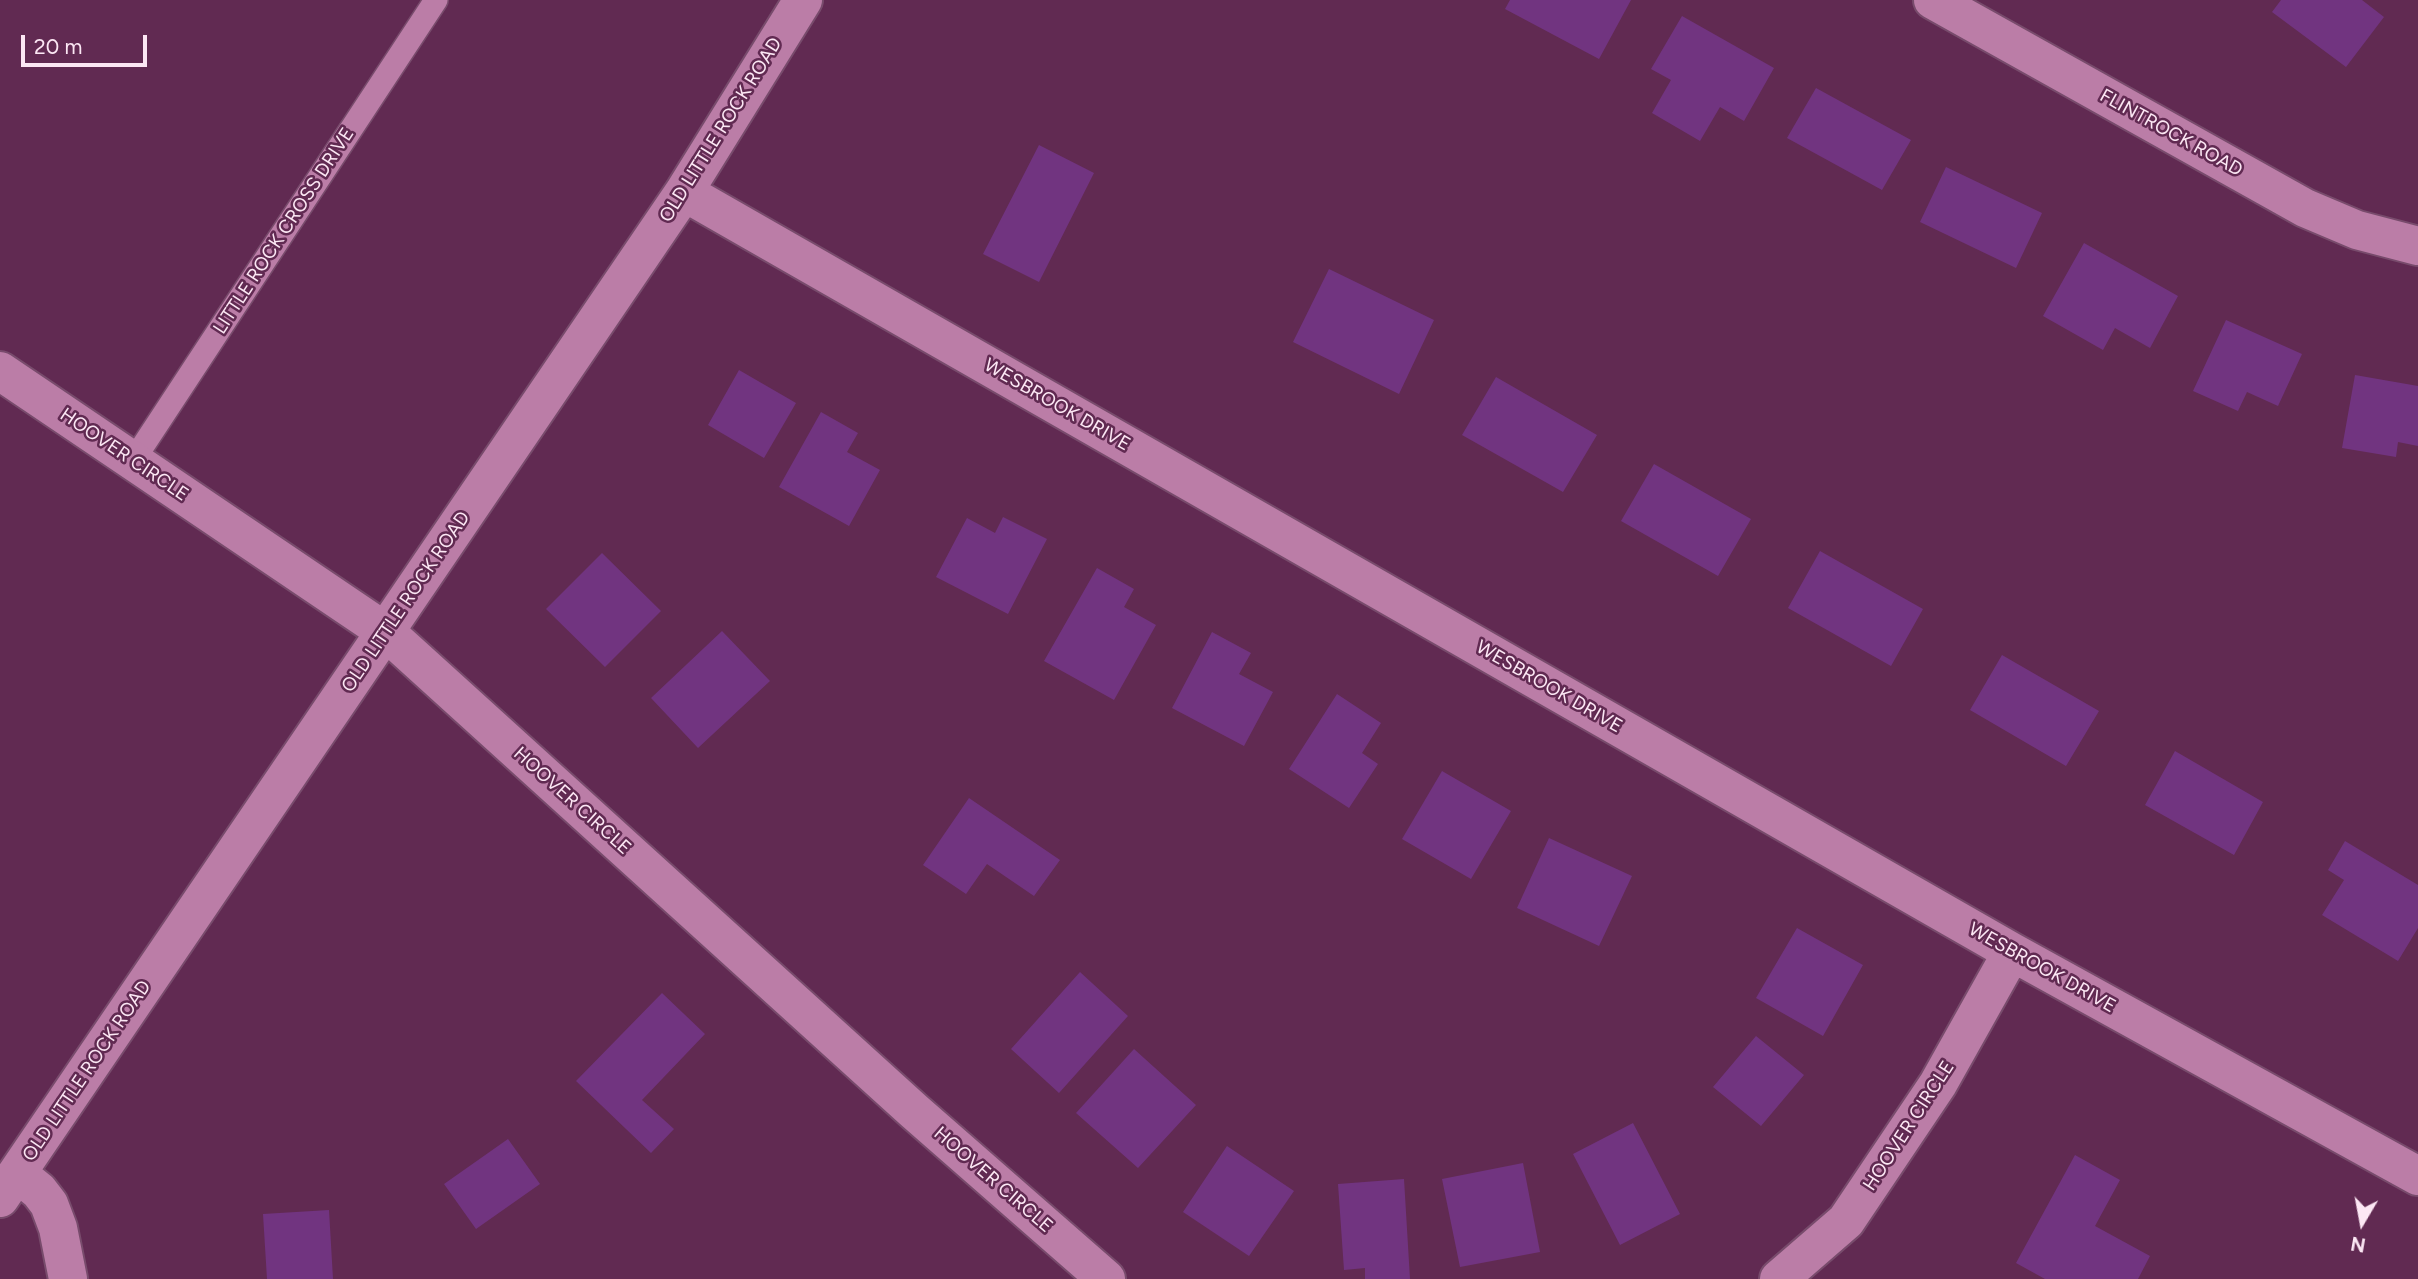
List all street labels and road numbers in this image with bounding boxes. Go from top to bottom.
street label: OLD LITTLE ROCK ROAD [655,33,787,227]
street label: FLINTROCK ROAD [2096,84,2246,182]
street label: LITTLE ROCK CROSS DRIVE [209,124,359,338]
street label: WESBROOK DRIVE [980,354,1134,456]
street label: HOOVER CIRCLE [55,404,193,506]
street label: OLD LITTLE ROCK ROAD [337,507,475,697]
street label: WESBROOK DRIVE [1472,636,1626,738]
street label: HOOVER CIRCLE [509,742,635,860]
street label: WESBROOK DRIVE [1964,918,2120,1018]
street label: OLD LITTLE ROCK ROAD [18,976,156,1166]
street label: HOOVER CIRCLE [1859,1057,1959,1195]
street label: HOOVER CIRCLE [929,1122,1057,1238]

